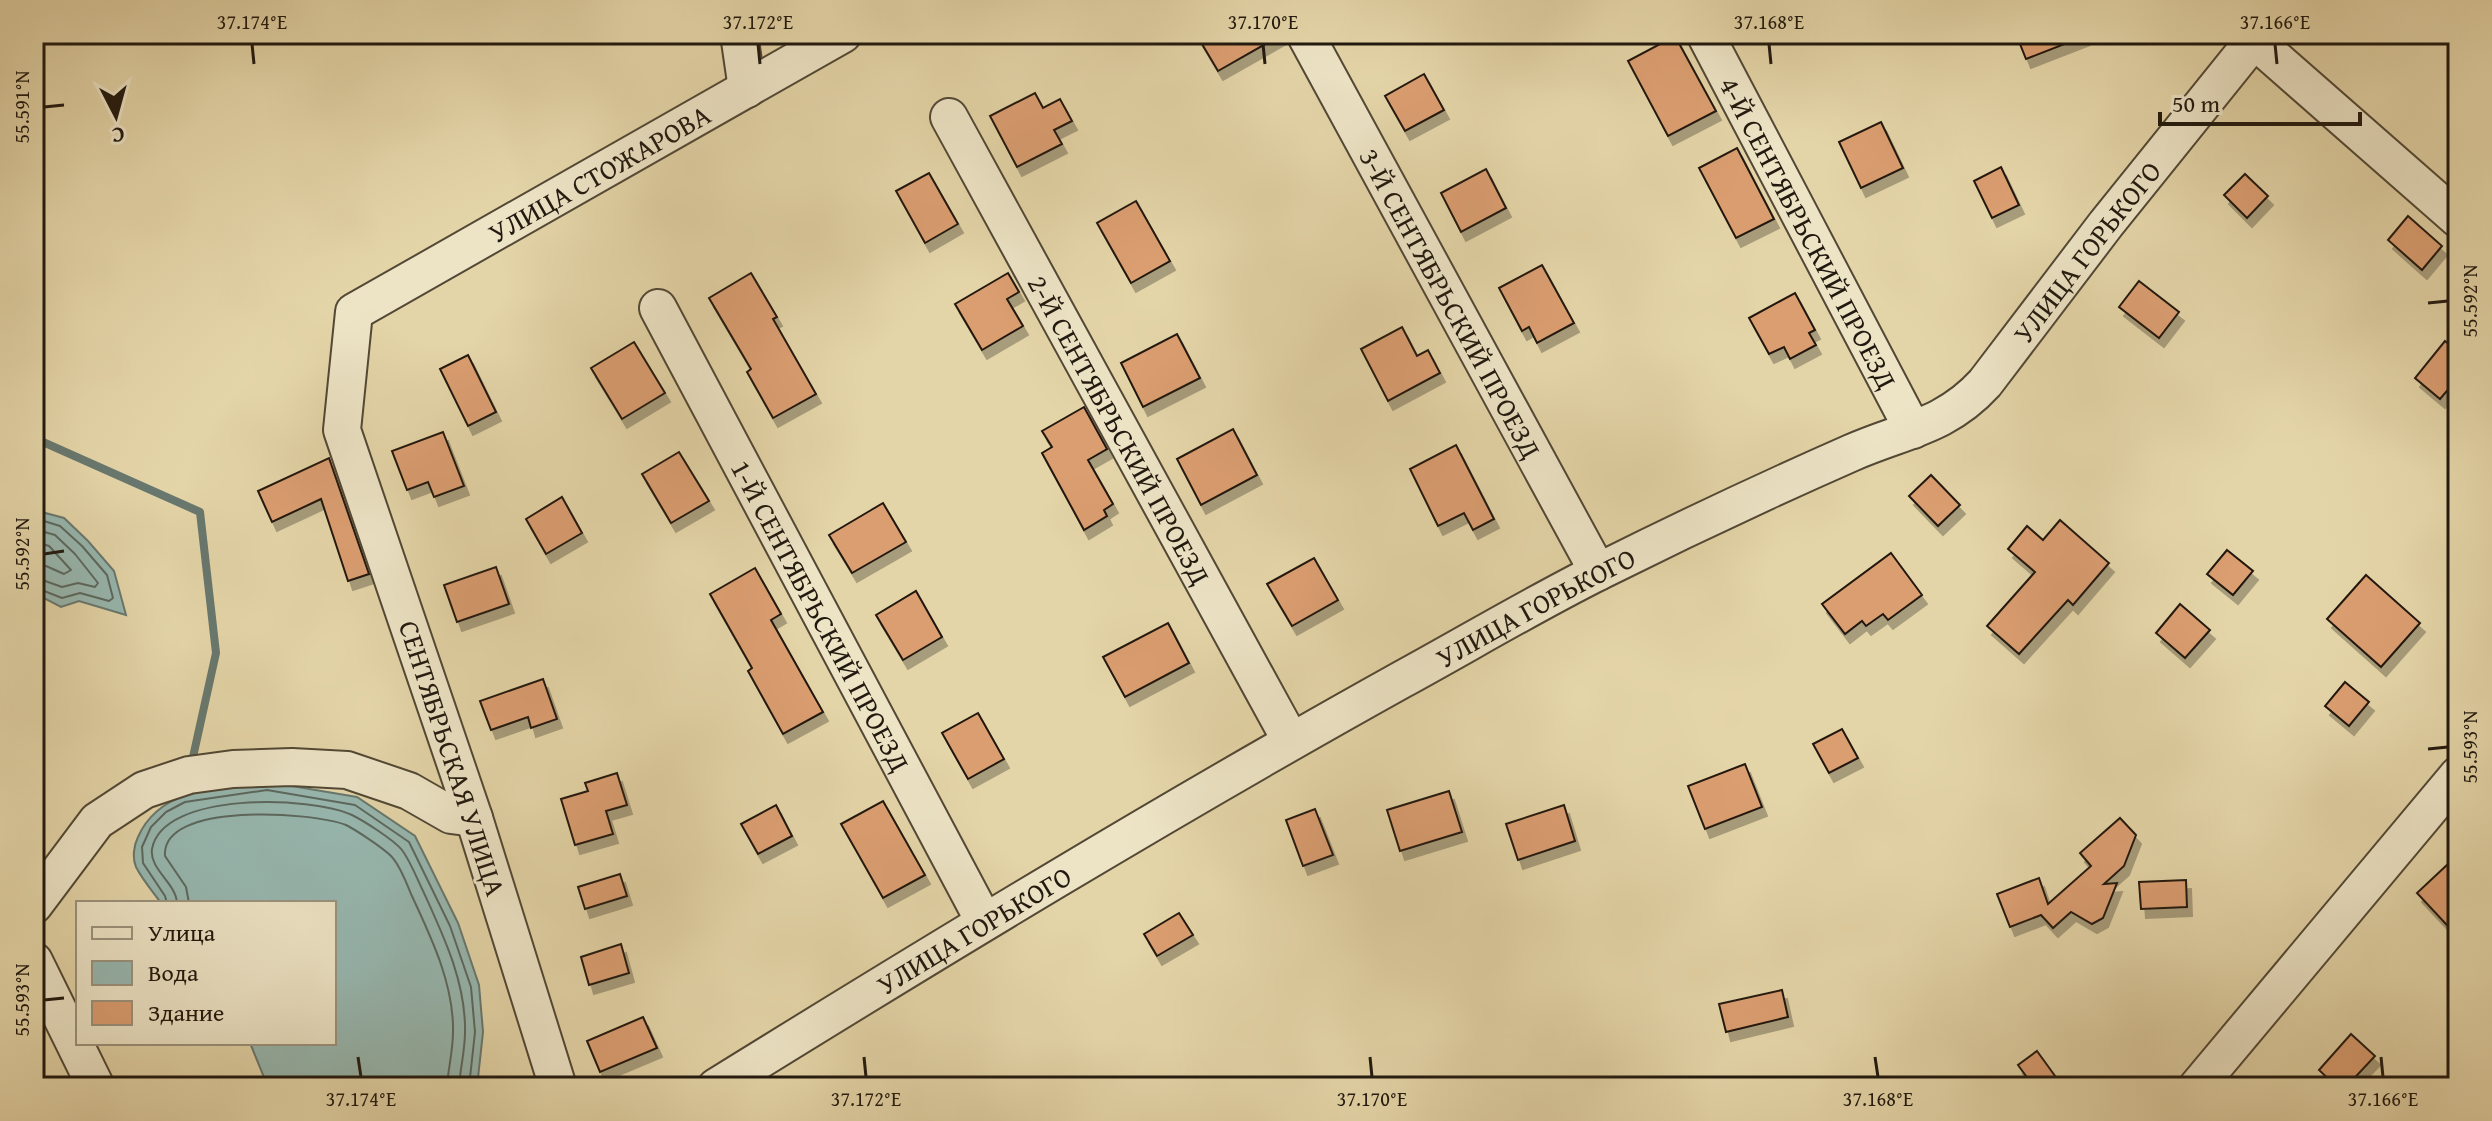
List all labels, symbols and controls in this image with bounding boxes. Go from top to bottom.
text: 37.174°E [217,7,287,36]
text: 37.172°E [723,7,793,36]
text: 37.170°E [1228,7,1298,36]
text: 37.168°E [1734,7,1804,36]
text: 37.166°E [2240,7,2310,36]
street label: 4-Й СЕНТЯБРЬСКИЙ ПРОЕЗД [1710,69,1908,396]
text: 55.591°N [7,70,36,144]
north arrow [76,76,156,156]
scale bar [2160,76,2360,126]
text: 50 m [2172,86,2220,121]
street label: УЛИЦА СТОЖАРОВА [480,93,718,252]
text: С [110,119,126,152]
street label: 3-Й СЕНТЯБРЬСКИЙ ПРОЕЗД [1350,140,1553,465]
street label: УЛИЦА ГОРЬКОГО [2002,151,2170,351]
text: 55.592°N [2455,264,2484,338]
street label: 2-Й СЕНТЯБРЬСКИЙ ПРОЕЗД [1019,267,1222,592]
street label: 1-Й СЕНТЯБРЬСКИЙ ПРОЕЗД [722,452,921,778]
text: 55.592°N [7,517,36,591]
street label: УЛИЦА ГОРЬКОГО [1428,536,1642,677]
street label: СЕНТЯБРЬСКАЯ УЛИЦА [389,615,517,901]
text: 55.593°N [2455,710,2484,784]
street label: УЛИЦА ГОРЬКОГО [868,855,1079,1004]
legend [76,901,336,1045]
text: Улица [148,915,216,950]
text: Вода [148,955,199,990]
text: 55.593°N [7,963,36,1037]
text: Здание [148,995,224,1030]
text: 37.174°E [326,1084,396,1113]
text: 37.172°E [831,1084,901,1113]
text: 37.170°E [1337,1084,1407,1113]
text: 37.168°E [1843,1084,1913,1113]
text: 37.166°E [2348,1084,2418,1113]

